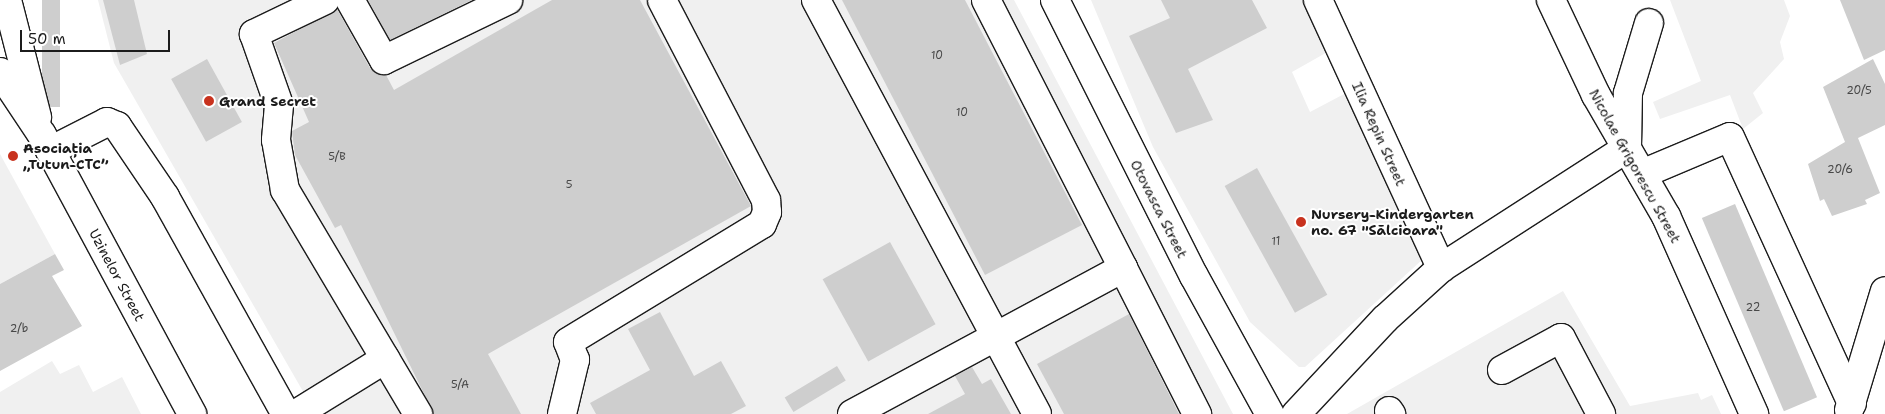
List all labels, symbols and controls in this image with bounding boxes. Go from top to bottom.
scale bar [22,20,172,52]
text: 50 m [28,29,66,49]
house number: 10 [931,49,943,63]
street label: Ilia Repin Street [1349,79,1409,189]
house number: 20/5 [1846,84,1872,98]
street label: Nicolae Grigorescu Street [1586,86,1684,246]
place label: Grand Secret [219,93,316,109]
marker: Grand Secret [203,95,215,107]
house number: 10 [956,106,968,120]
place label: Asociația „Tutun-CTC” [23,140,108,172]
marker: Asociația „Tutun-CTC” [7,150,19,162]
house number: 5/B [328,150,346,164]
street label: Otovasca Street [1127,157,1191,261]
house number: 20/6 [1827,163,1853,177]
house number: 5 [566,178,572,192]
place label: Nursery-Kindergarten no. 67 "Sălcioara" [1311,206,1474,238]
marker: Nursery-Kindergarten no. 67 "Sălcioara" [1295,216,1307,228]
street label: Uzinelor Street [86,226,148,324]
house number: 11 [1272,235,1280,249]
house number: 22 [1746,301,1760,315]
house number: 2/b [10,322,28,336]
house number: 5/A [451,378,469,392]

